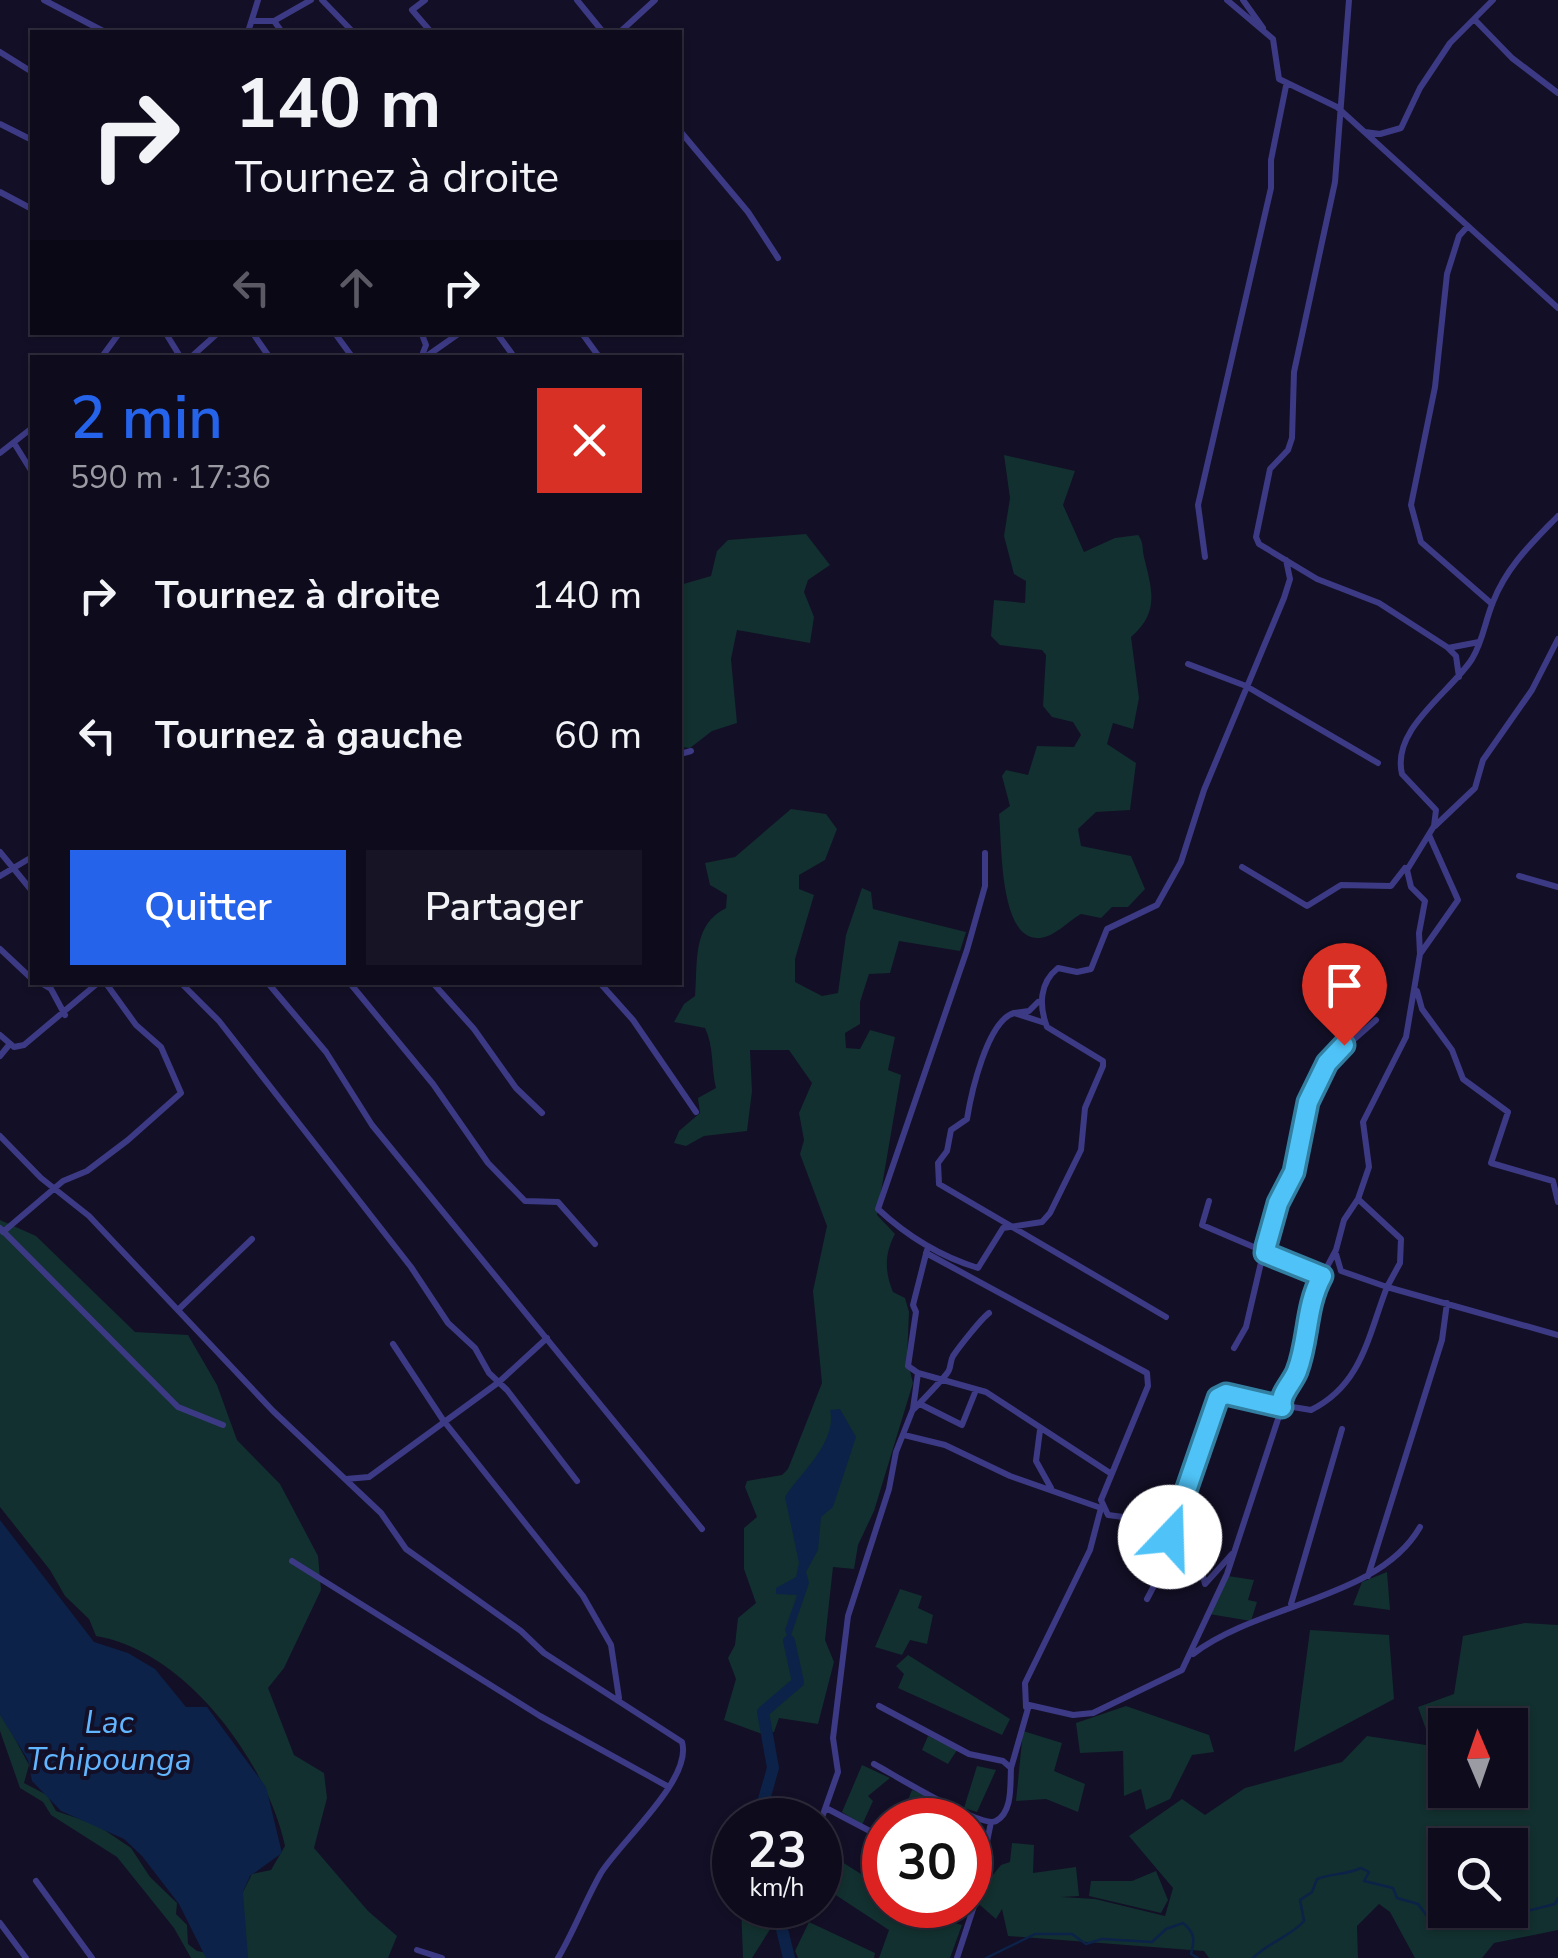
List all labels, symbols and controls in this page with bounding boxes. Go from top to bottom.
text: 140 m [235,56,441,152]
icon: right [70,70,200,200]
text: Tournez à droite [235,147,559,208]
icon: left [224,260,279,315]
icon: ahead [329,260,384,315]
icon: right [434,260,489,315]
text: 2 min [70,377,223,459]
button: close [537,388,642,493]
text: 590 m · 17:36 [70,456,271,499]
icon: right [70,568,125,623]
text: Tournez à droite [155,570,440,621]
text: 140 m [531,570,642,621]
icon: left [70,708,125,763]
text: Tournez à gauche [155,710,463,761]
text: 60 m [554,710,642,761]
button: Quitter [70,850,346,965]
button: Partager [366,850,642,965]
pin [1302,943,1387,1046]
icon: arrive [1317,958,1372,1013]
position arrow [1118,1485,1222,1589]
water label: Lac Tchipounga [26,1701,192,1781]
north arrow [1428,1708,1528,1808]
map controls [1428,1708,1528,1928]
speed limit sign: 30 [862,1798,992,1928]
text: 23 [747,1816,807,1885]
button: search [1428,1828,1528,1928]
text: km/h [749,1871,805,1905]

